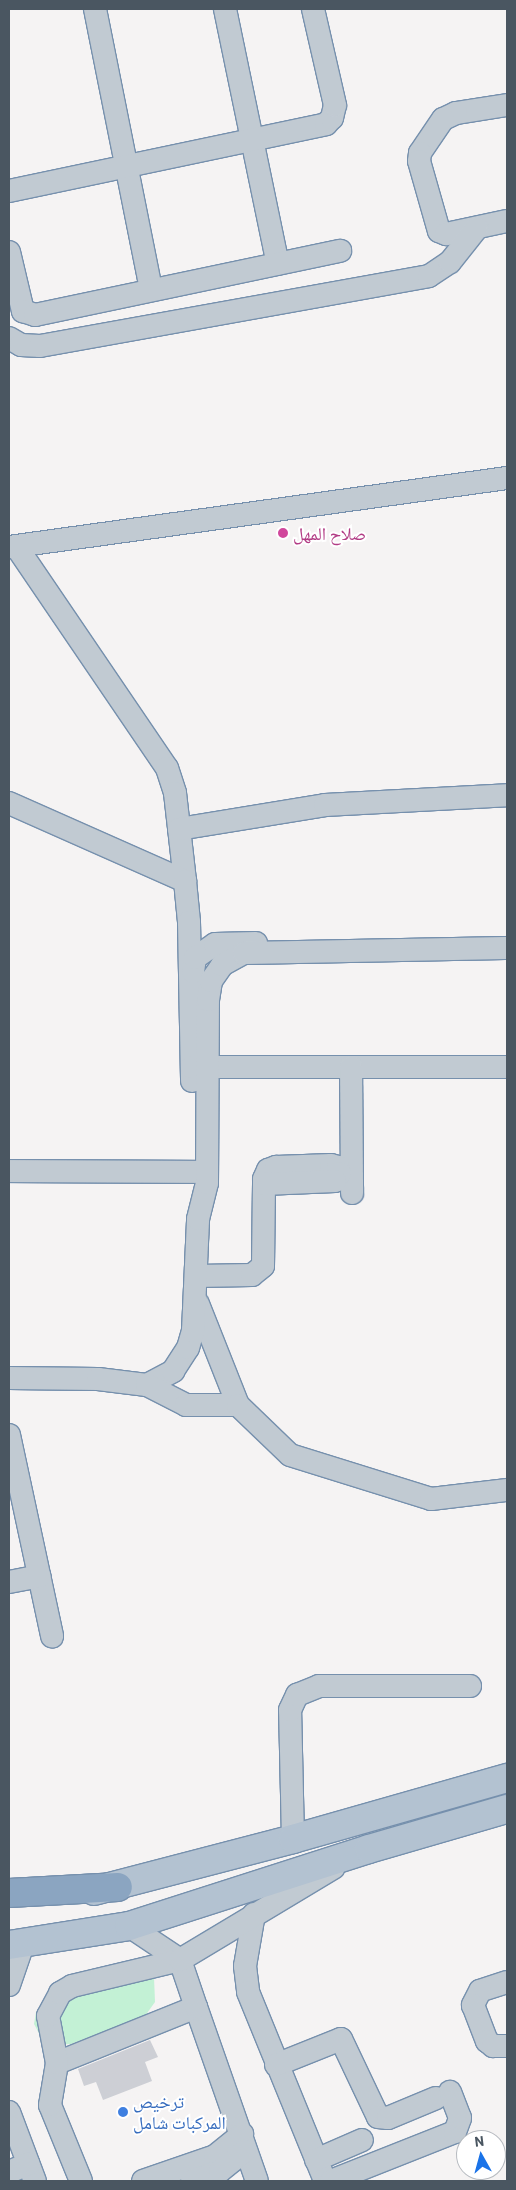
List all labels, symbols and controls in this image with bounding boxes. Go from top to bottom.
place label: صلاح المهل [293,522,366,544]
marker: صلاح المهل [277,527,289,539]
place label: ترخيص المركبات شامل [133,2091,226,2134]
marker: ترخيص المركبات شامل [117,2106,129,2118]
north arrow [456,2130,506,2180]
text: N [474,2132,485,2150]

